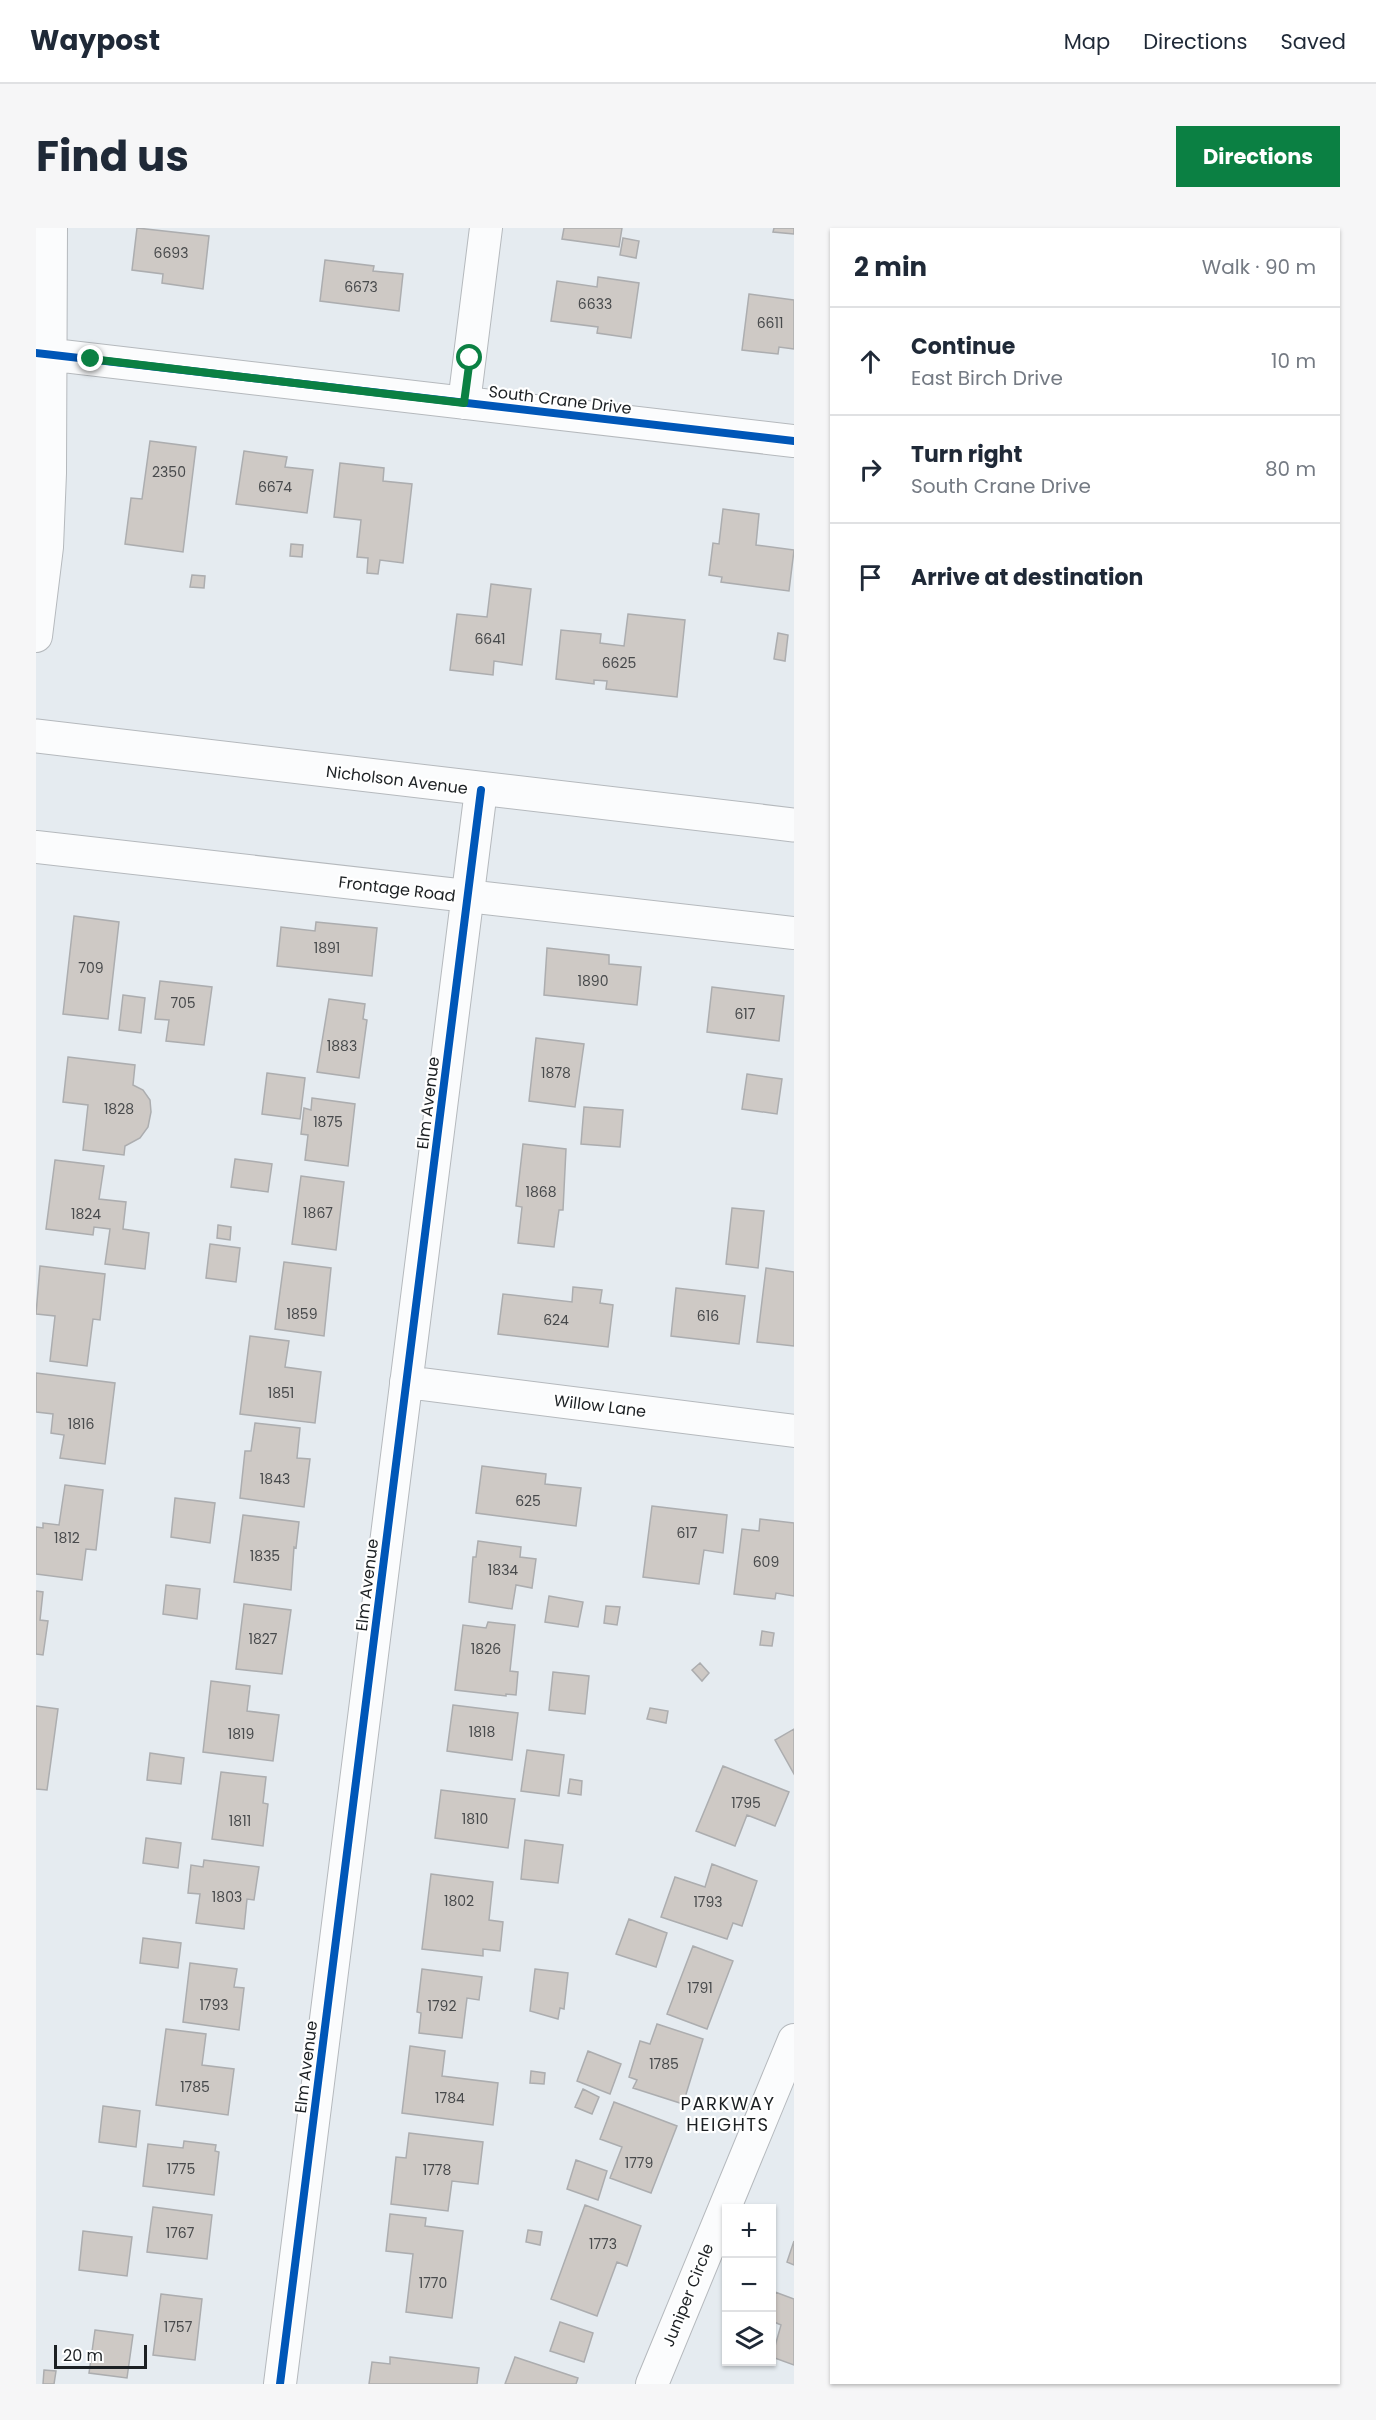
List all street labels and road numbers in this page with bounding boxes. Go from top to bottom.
street label: South Crane Drive [487,380,633,420]
street label: Nicholson Avenue [325,760,469,800]
street label: Frontage Road [337,870,457,908]
street label: Elm Avenue [411,1055,445,1151]
street label: Willow Lane [552,1389,648,1423]
street label: Elm Avenue [350,1537,384,1633]
street label: Elm Avenue [289,2019,323,2115]
street label: Juniper Circle [657,2240,719,2350]

